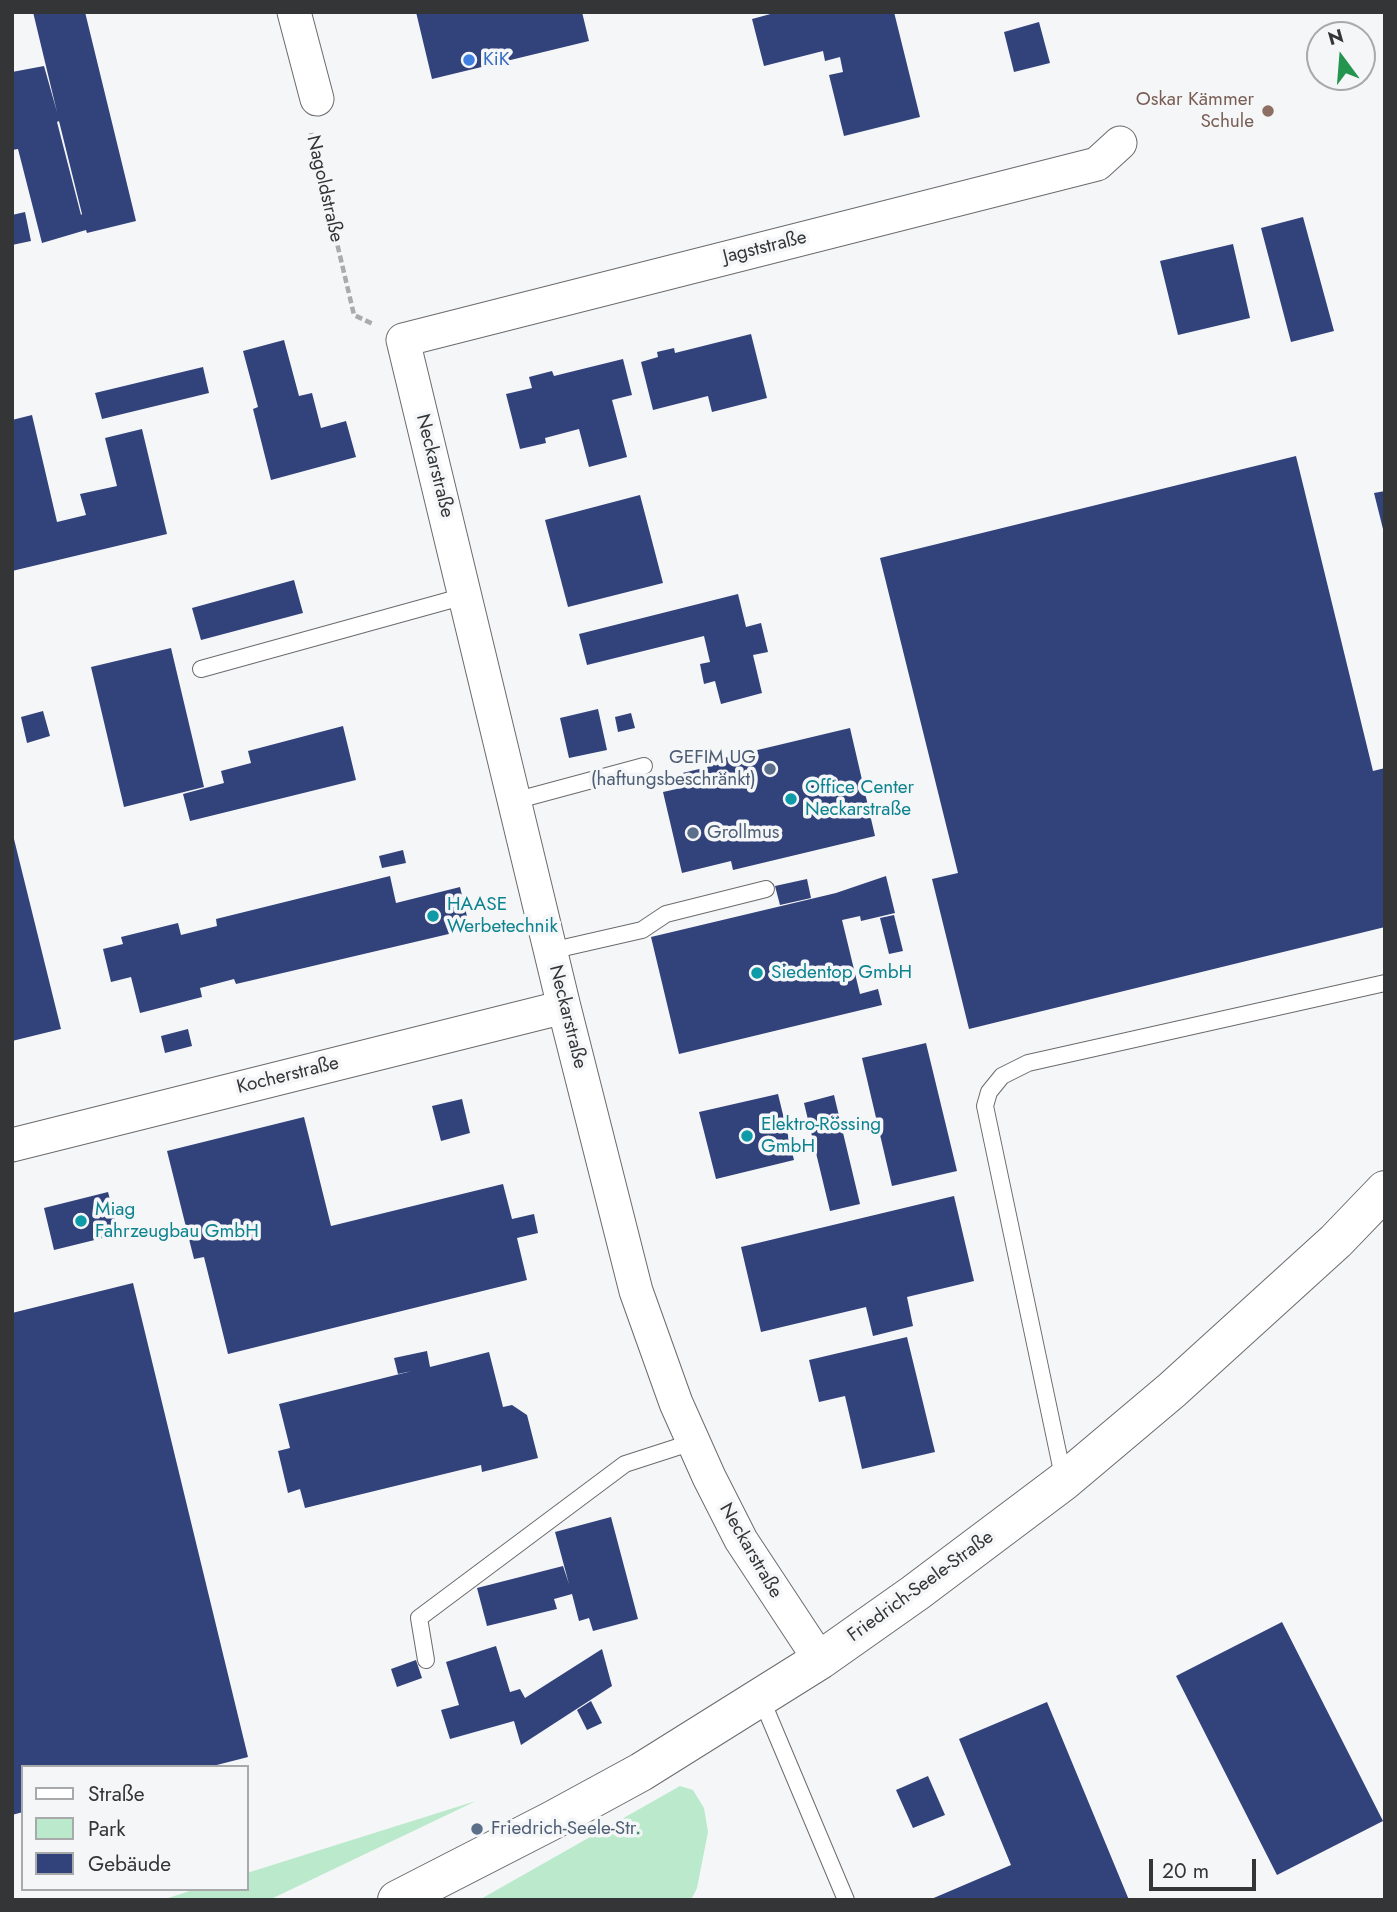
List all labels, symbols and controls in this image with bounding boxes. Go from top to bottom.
north arrow [1306,21,1376,91]
text: N [1325,22,1347,52]
place label: KiK [483,49,509,71]
marker: KiK [461,52,477,68]
place label: Oskar Kämmer Schule [1136,89,1254,133]
marker: Oskar Kämmer Schule [1260,103,1276,119]
street label: Nagoldstraße [301,133,347,245]
street label: Jagststraße [721,227,809,269]
street label: Neckarstraße [410,412,458,520]
place label: GEFIM UG (haftungsbeschränkt) [591,747,756,791]
marker: GEFIM UG (haftungsbeschränkt) [762,761,778,777]
place label: Office Center Neckarstraße [805,777,914,821]
marker: Office Center Neckarstraße [783,791,799,807]
place label: Grollmus [707,822,780,844]
marker: Grollmus [685,825,701,841]
place label: HAASE Werbetechnik [447,894,558,938]
marker: HAASE Werbetechnik [425,908,441,924]
place label: Siedentop GmbH [771,962,912,984]
street label: Neckarstraße [543,963,591,1071]
marker: Siedentop GmbH [749,965,765,981]
street label: Kocherstraße [235,1052,341,1100]
place label: Elektro-Rössing GmbH [761,1114,881,1158]
marker: Elektro-Rössing GmbH [739,1128,755,1144]
place label: Miag Fahrzeugbau GmbH [95,1199,259,1243]
marker: Miag Fahrzeugbau GmbH [73,1213,89,1229]
street label: Neckarstraße [714,1499,786,1603]
street label: Friedrich-Seele-Straße [844,1526,998,1648]
legend [21,1765,248,1891]
text: Straße [88,1779,145,1809]
text: Park [88,1814,125,1844]
place label: Friedrich-Seele-Str. [491,1818,641,1840]
marker: Friedrich-Seele-Str. [469,1821,485,1837]
scale bar [1152,1846,1259,1890]
text: Gebäude [88,1849,171,1879]
text: 20 m [1162,1856,1209,1886]

